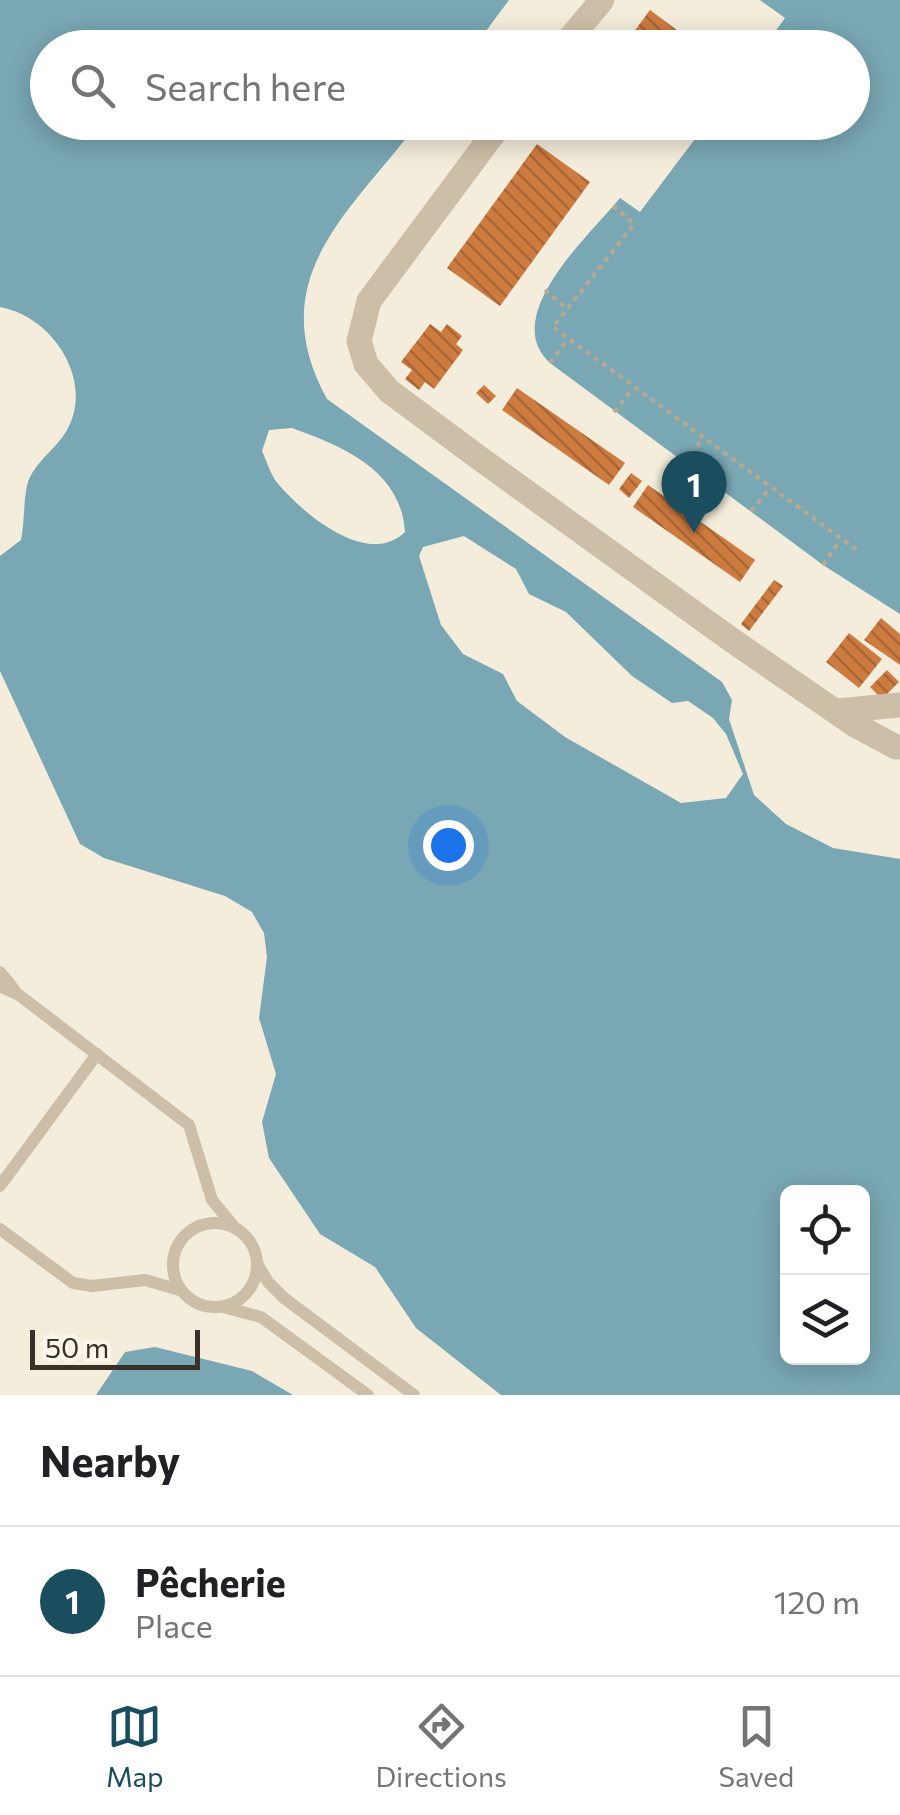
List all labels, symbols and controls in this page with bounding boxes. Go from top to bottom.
search box [30,30,870,140]
icon: search [65,58,120,113]
text: Search here [145,62,346,109]
pin: 1 [662,450,726,533]
your location [423,820,474,871]
map controls [780,1185,870,1365]
button: locate [780,1185,870,1275]
button: layers [780,1275,870,1365]
scale bar [30,1325,200,1370]
text: 50 m [45,1330,109,1364]
text: Nearby [40,1434,180,1486]
text: Pêcherie [135,1558,286,1605]
text: 1 [65,1581,80,1621]
text: 120 m [774,1581,860,1621]
text: Place [135,1605,213,1645]
tab: Map [106,1699,164,1793]
tab: Directions [375,1699,507,1793]
tab: Saved [719,1699,794,1793]

